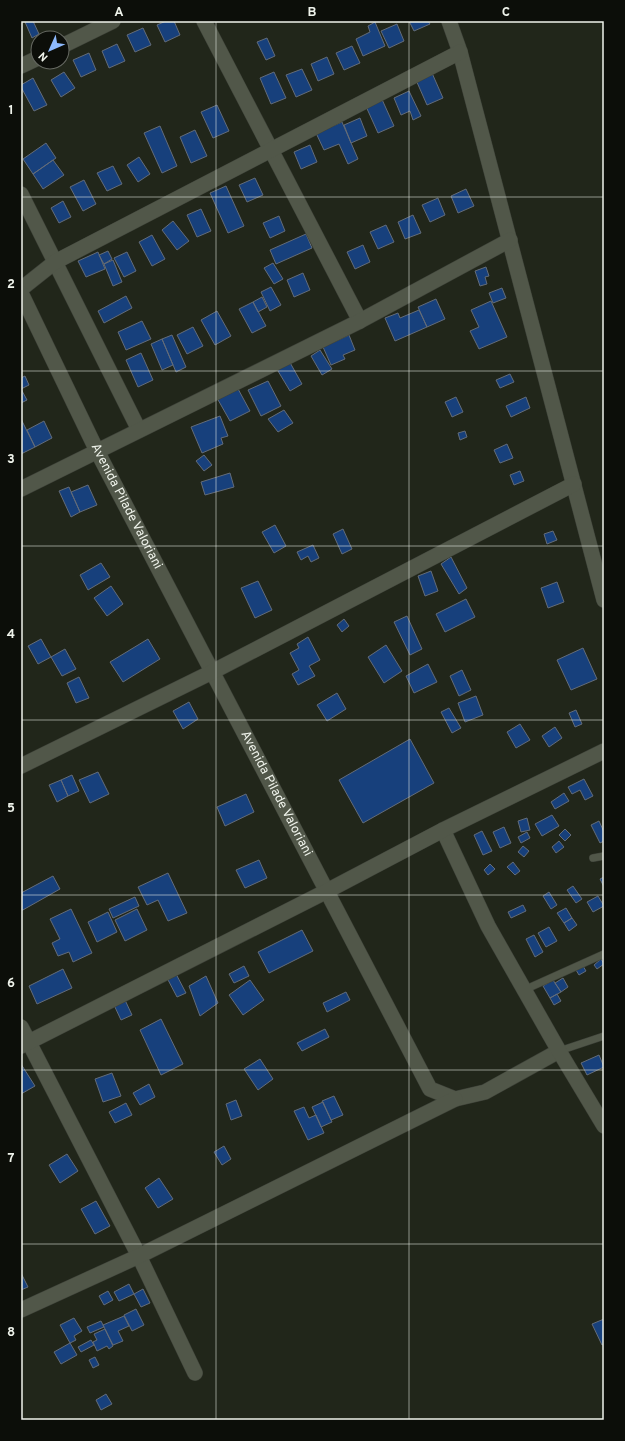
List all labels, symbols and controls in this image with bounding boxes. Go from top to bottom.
text: A [114,5,124,21]
text: B [308,5,317,21]
text: C [502,5,510,21]
north arrow [30,30,70,70]
text: N [36,49,51,64]
text: 1 [8,103,14,119]
text: 2 [7,277,15,293]
street label: Avenida Pilade Valoriani [87,441,165,572]
text: 3 [7,452,15,468]
text: 4 [7,627,15,643]
street label: Avenida Pilade Valoriani [237,728,315,859]
text: 5 [7,801,15,817]
text: 6 [7,976,15,992]
text: 7 [8,1151,15,1167]
text: 8 [7,1325,15,1341]

